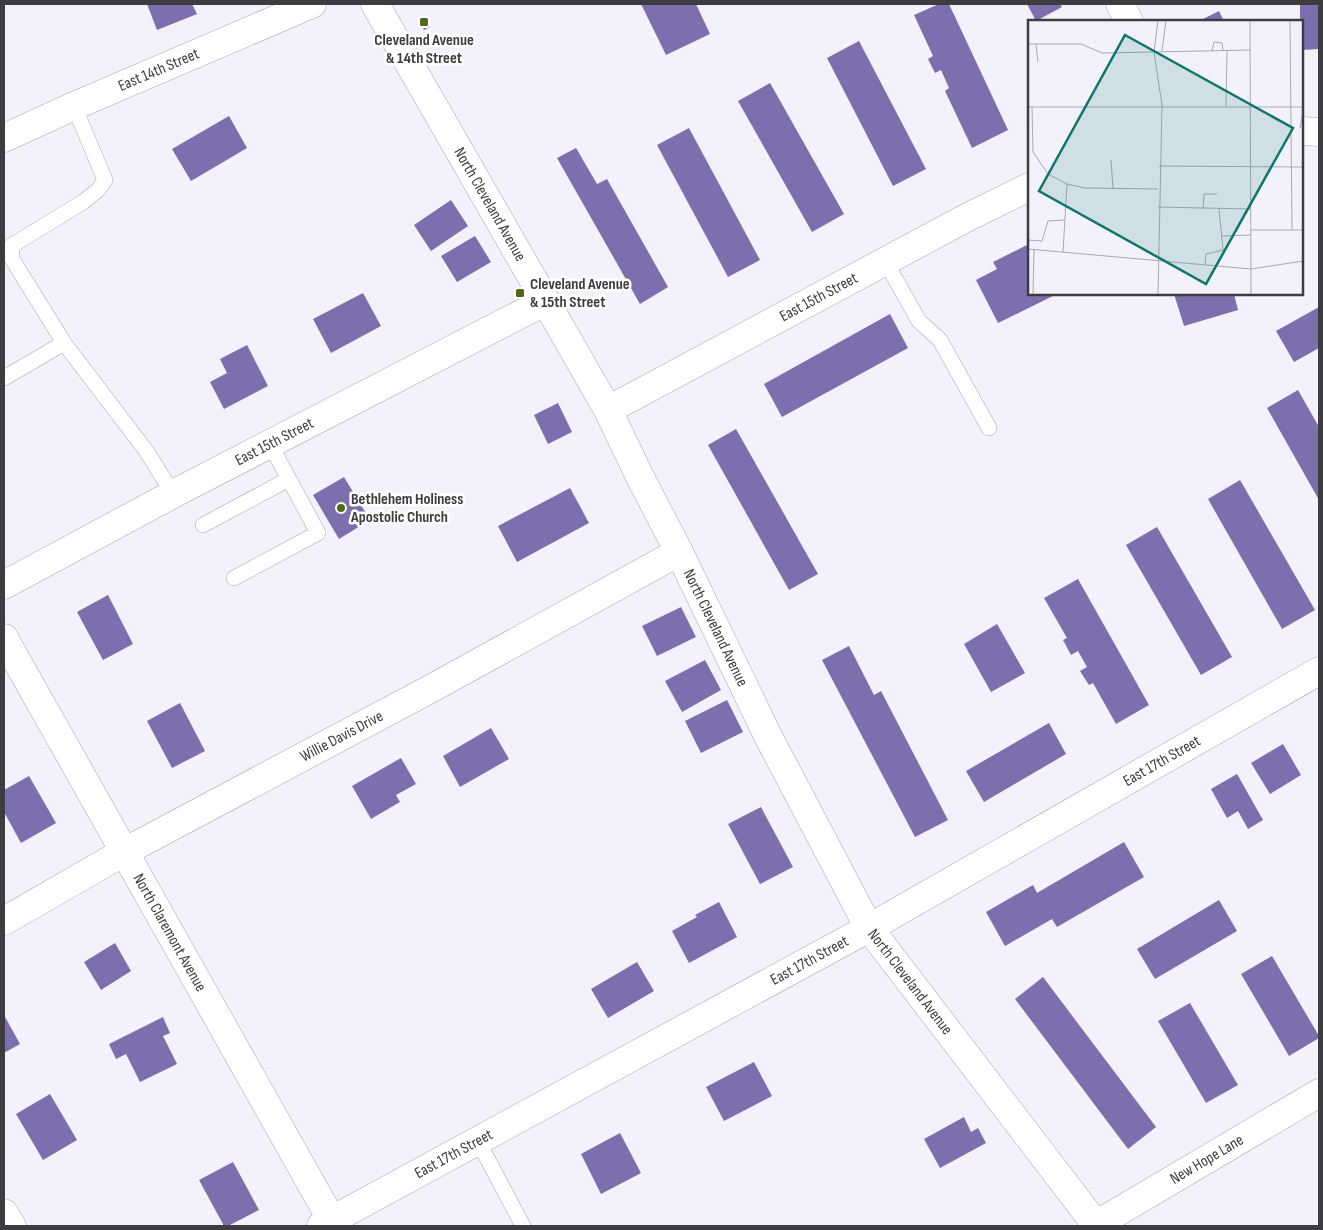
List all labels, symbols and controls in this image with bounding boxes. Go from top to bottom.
marker: Cleveland Avenue & 14th Street [418,16,430,28]
inset map [1028,20,1303,295]
place label: Cleveland Avenue & 14th Street [374,31,474,68]
street label: East 14th Street [115,44,202,95]
street label: North Cleveland Avenue [450,144,530,265]
street label: East 15th Street [776,268,861,326]
place label: Cleveland Avenue & 15th Street [530,275,630,312]
marker: Cleveland Avenue & 15th Street [514,287,526,299]
street label: East 15th Street [232,413,317,470]
place label: Bethlehem Holiness Apostolic Church [350,490,463,527]
marker: Bethlehem Holiness Apostolic Church [335,502,347,514]
street label: North Cleveland Avenue [679,566,752,689]
street label: Willie Davis Drive [297,706,386,766]
street label: East 17th Street [1120,731,1204,790]
street label: North Claremont Avenue [129,870,210,995]
street label: North Cleveland Avenue [864,925,957,1038]
street label: East 17th Street [767,931,852,989]
street label: East 17th Street [411,1125,496,1183]
street label: New Hope Lane [1167,1130,1247,1188]

